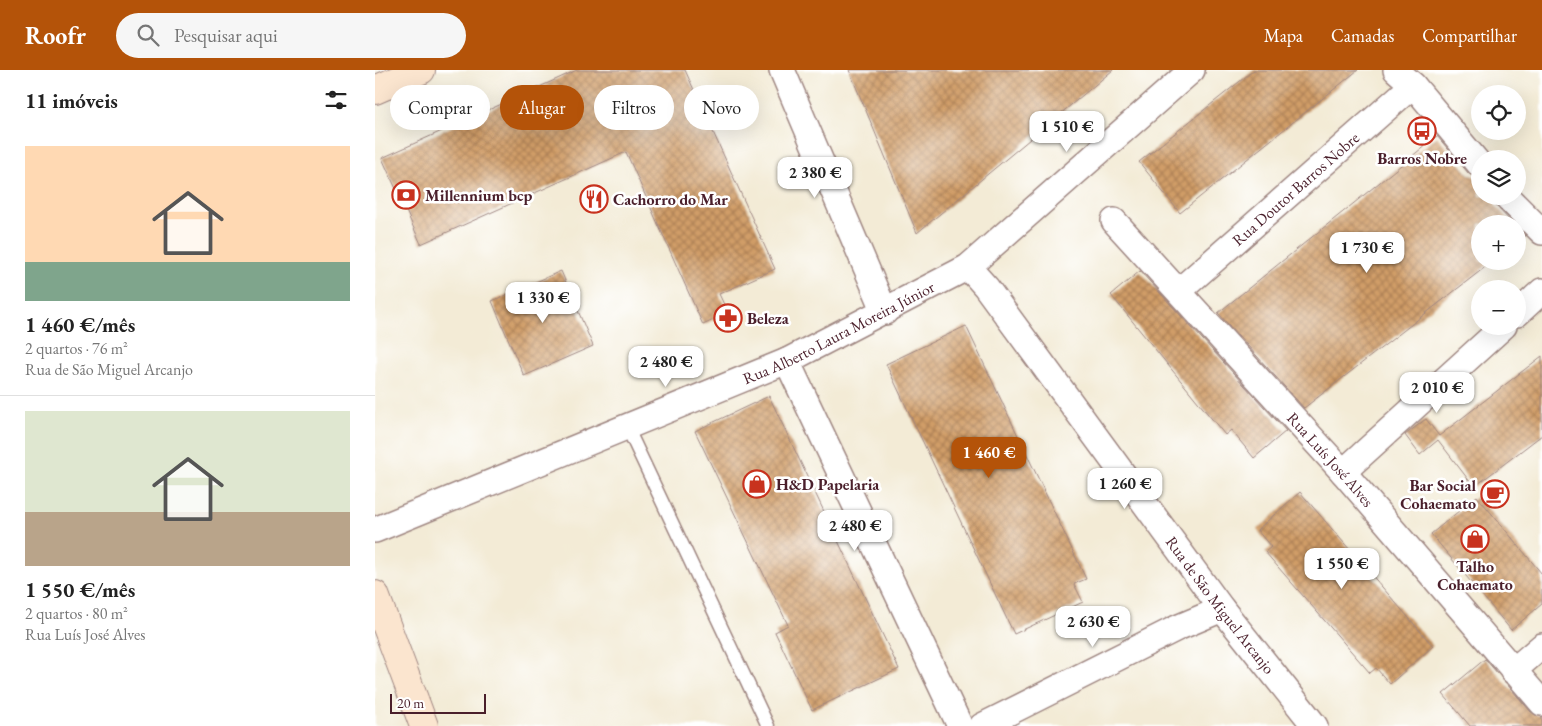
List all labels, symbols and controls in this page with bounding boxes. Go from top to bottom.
search box [116,13,466,58]
text: Roofr [25,20,86,51]
icon: search [134,21,162,49]
text: Pesquisar aqui [174,23,278,48]
text: Mapa [1264,24,1303,47]
text: Camadas [1331,24,1394,47]
text: Compartilhar [1422,24,1517,47]
chip: Comprar [390,85,490,130]
chip: Alugar [500,85,584,130]
chip: Filtros [594,85,674,130]
chip: Novo [684,85,759,130]
map controls [1471,85,1526,335]
button: locate [1471,85,1526,140]
icon: filters [322,86,350,114]
text: 11 imóveis [25,87,118,114]
pin: 1 510 € [1021,111,1113,153]
text: 1 510 € [1040,116,1094,137]
bus stop icon: Barros Nobre [1407,116,1437,146]
street label: Rua Doutor Barros Nobre [1228,127,1364,251]
place label: Barros Nobre [1377,148,1467,169]
button: layers [1471,150,1526,205]
pin: 2 380 € [769,156,861,199]
text: 2 380 € [788,162,842,183]
icon: home [143,178,233,268]
bank icon: Millennium bcp [391,180,421,210]
restaurant icon: Cachorro do Mar [579,184,609,214]
place label: Millennium bcp [425,185,532,206]
place label: Cachorro do Mar [613,189,728,210]
button: + [1471,215,1526,270]
pin: 1 730 € [1321,232,1413,274]
text: 1 730 € [1340,237,1394,258]
street label: Rua Alberto Laura Moreira Júnior [740,276,939,389]
button: − [1471,280,1526,335]
pin: 1 330 € [497,282,589,324]
text: 1 330 € [516,287,570,308]
pharmacy icon: Beleza [713,303,743,333]
place label: Beleza [747,308,790,329]
text: 1 460 €/mês [25,311,135,338]
text: 2 quartos · 76 m² [25,338,128,359]
pin: 2 480 € [620,346,712,388]
text: 2 480 € [639,351,693,372]
text: Rua de São Miguel Arcanjo [25,359,193,380]
pin: 2 010 € [1391,372,1483,414]
text: 2 010 € [1410,377,1464,398]
street label: Rua Luís José Alves [1282,408,1378,511]
pin: 1 460 € [943,436,1035,479]
text: 1 460 € [962,442,1016,463]
icon: home [143,444,233,534]
pin: 1 260 € [1079,468,1171,510]
shop icon: H&D Papelaria [742,469,772,499]
text: 1 260 € [1098,473,1152,494]
place label: H&D Papelaria [776,474,880,495]
place label: Bar Social Cohaemato [1400,475,1476,514]
cafe icon: Bar Social Cohaemato [1480,479,1510,509]
pin: 2 480 € [809,510,901,552]
text: 2 480 € [828,515,882,536]
shop icon: Talho Cohaemato [1460,524,1490,554]
street label: Rua de São Miguel Arcanjo [1161,532,1280,678]
pin: 1 550 € [1296,548,1388,590]
text: 1 550 € [1315,553,1369,574]
place label: Talho Cohaemato [1437,556,1513,595]
text: 1 550 €/mês [25,576,135,603]
text: 2 quartos · 80 m² [25,603,128,624]
pin: 2 630 € [1047,606,1139,648]
text: 2 630 € [1066,611,1120,632]
text: Rua Luís José Alves [25,624,145,645]
scale bar [390,691,486,714]
text: 20 m [397,694,424,712]

